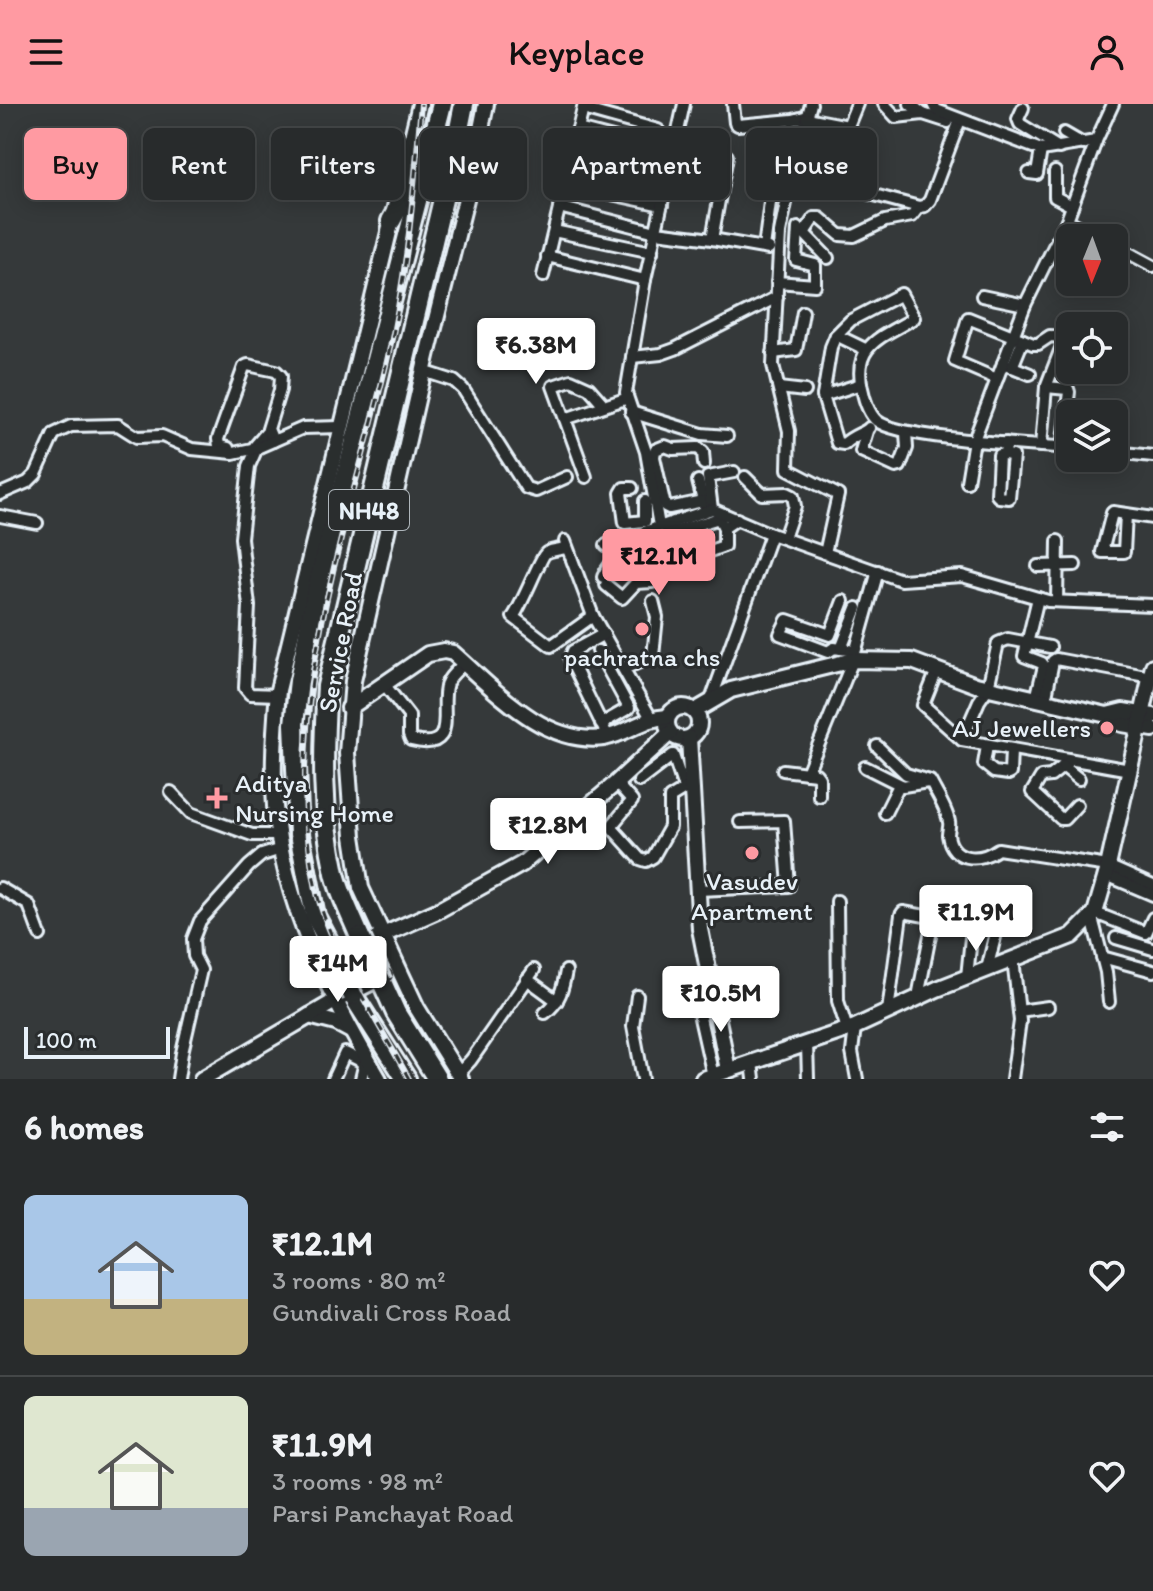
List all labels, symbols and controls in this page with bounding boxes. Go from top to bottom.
icon: menu [24,30,68,74]
icon: person [1085,30,1129,74]
text: Keyplace [508,31,645,74]
chip: Buy [24,128,127,200]
chip: Rent [143,128,255,200]
chip: Filters [271,128,404,200]
chip: New [420,128,527,200]
chip: Apartment [543,128,730,200]
chip: House [746,128,877,200]
north arrow [1056,224,1128,296]
map controls [1056,224,1128,472]
button: locate [1056,312,1128,384]
pin: ₹6.38M [471,318,601,386]
text: ₹6.38M [495,328,577,360]
button: layers [1056,400,1128,472]
road number: NH48 [329,490,409,530]
pin: ₹12.1M [594,529,724,597]
text: ₹12.1M [620,539,698,571]
street label: Service Road [311,568,369,715]
marker: pachratna chs [633,620,651,638]
place label: pachratna chs [563,641,721,673]
place label: AJ Jewellers [952,712,1091,744]
marker: AJ Jewellers [1098,719,1116,737]
place label: Aditya Nursing Home [235,767,394,829]
marker: Aditya Nursing Home [206,787,228,809]
pin: ₹12.8M [483,798,613,866]
text: ₹12.8M [508,808,588,840]
marker: Vasudev Apartment [743,844,761,862]
place label: Vasudev Apartment [691,865,813,927]
pin: ₹11.9M [911,885,1041,953]
text: ₹11.9M [937,895,1015,927]
pin: ₹14M [291,936,385,1004]
text: ₹14M [308,946,368,978]
pin: ₹10.5M [656,966,786,1034]
text: ₹10.5M [680,976,762,1008]
scale bar [24,1023,170,1059]
text: 100 m [36,1027,97,1054]
icon: filters [1085,1105,1129,1149]
text: 6 homes [24,1107,144,1148]
text: ₹12.1M [272,1223,373,1264]
icon: home [88,1227,184,1323]
icon: heart [1085,1253,1129,1297]
text: 3 rooms · 80 m² [272,1264,446,1296]
text: Gundivali Cross Road [272,1296,511,1328]
text: ₹11.9M [272,1424,373,1465]
icon: home [88,1428,184,1524]
icon: heart [1085,1454,1129,1498]
text: 3 rooms · 98 m² [272,1465,443,1497]
text: Parsi Panchayat Road [272,1497,513,1529]

